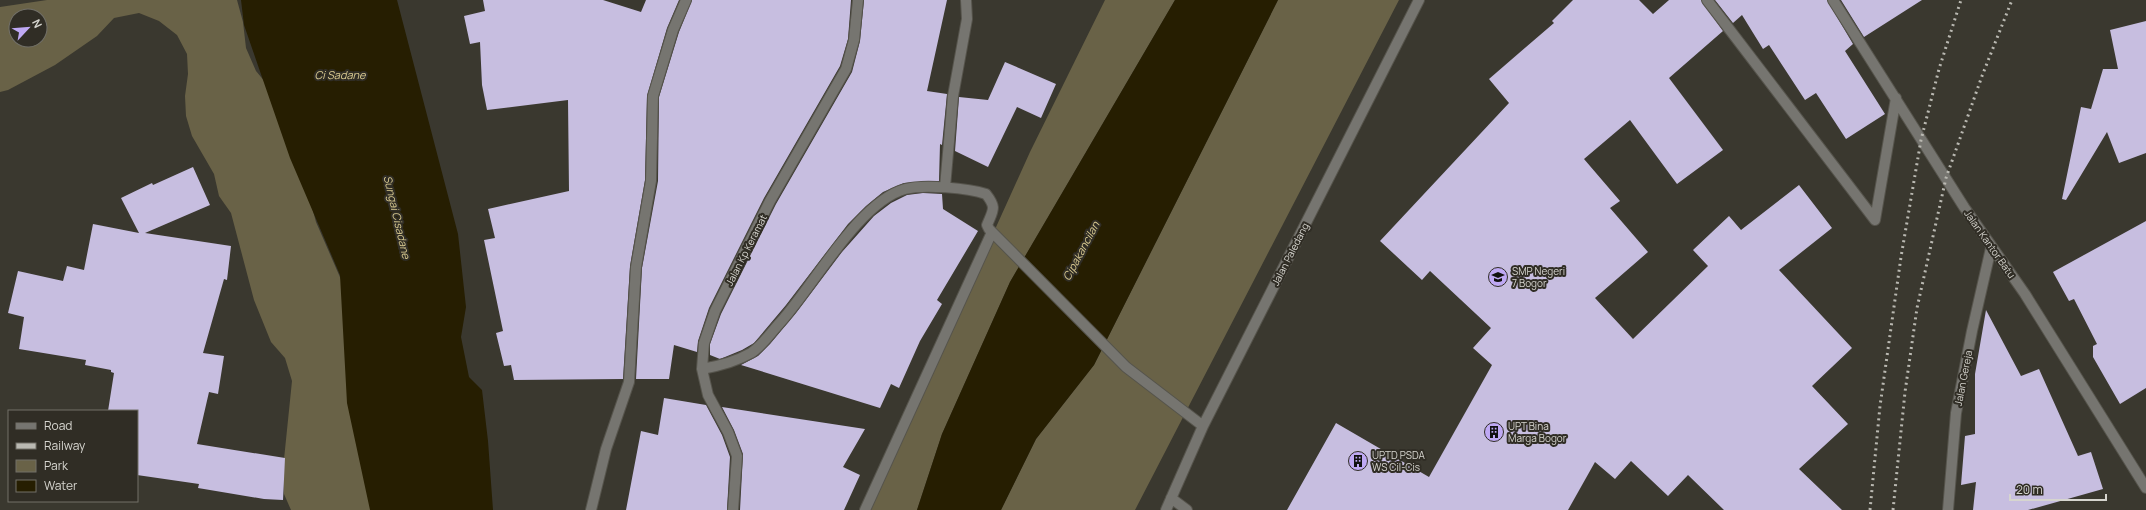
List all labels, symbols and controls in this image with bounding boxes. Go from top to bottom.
north arrow [8,8,48,48]
text: N [29,17,46,30]
water label: Ci Sadane [314,67,366,82]
water label: Sungai Cisadane [381,174,414,261]
street label: Jalan Kantor Batu [1961,207,2019,281]
street label: Jalan Kp Keramat [722,212,770,288]
water label: Cipakancilan [1059,218,1103,283]
street label: Jalan Paledang [1268,220,1312,288]
place label: SMP Negeri 7 Bogor [1512,264,1565,290]
school or university icon: SMP Negeri 7 Bogor [1487,266,1509,288]
street label: Jalan Gereja [1951,349,1975,407]
legend [8,410,138,502]
text: Road [44,417,72,434]
place label: UPT Bina Marga Bogor [1508,419,1567,445]
building icon: UPT Bina Marga Bogor [1483,421,1505,443]
text: Railway [44,437,86,454]
place label: UPTD PSDA WS Cil-Cis [1372,448,1425,474]
building icon: UPTD PSDA WS Cil-Cis [1347,450,1369,472]
text: Park [44,457,69,474]
scale bar [2010,476,2106,502]
text: Water [44,477,78,494]
text: 20 m [2016,481,2043,498]

